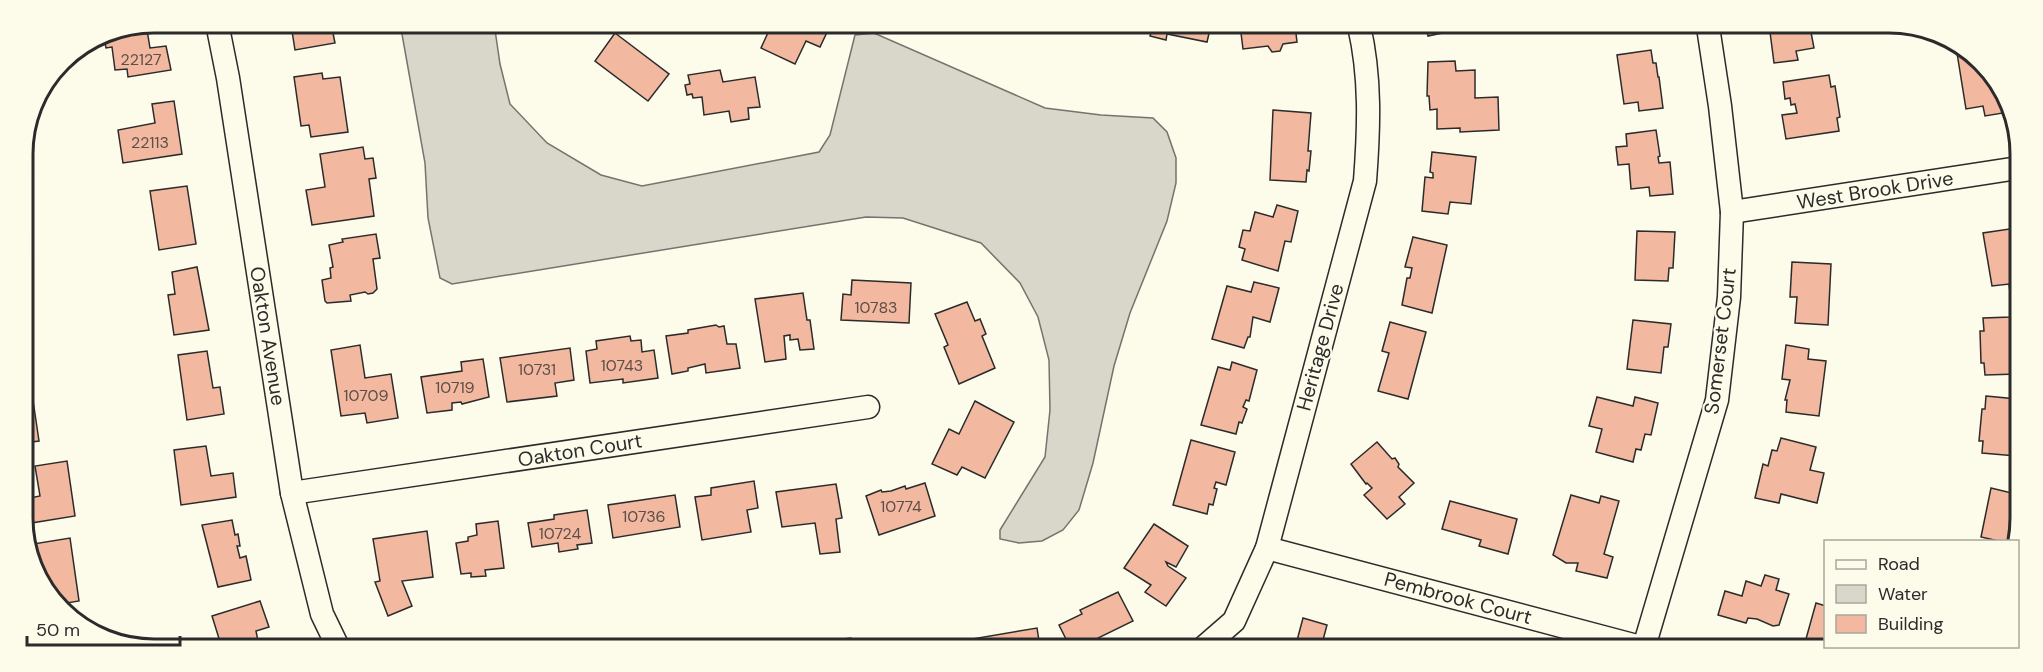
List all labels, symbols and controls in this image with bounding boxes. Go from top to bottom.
house number: 22127 [121,49,161,70]
house number: 22113 [131,132,169,153]
street label: West Brook Drive [1795,165,1955,215]
street label: Oakton Avenue [244,265,292,407]
street label: Somerset Court [1698,266,1742,416]
street label: Heritage Drive [1291,281,1349,413]
house number: 10783 [854,297,898,318]
house number: 10743 [601,355,643,376]
house number: 10731 [518,359,556,380]
house number: 10719 [435,377,475,398]
house number: 10709 [343,385,389,406]
street label: Oakton Court [516,427,644,473]
house number: 10774 [880,496,922,517]
house number: 10736 [622,506,666,527]
house number: 10724 [539,523,582,544]
legend [1824,540,2019,648]
text: Road [1878,552,1920,576]
street label: Pembrook Court [1381,566,1535,630]
text: Water [1878,582,1928,606]
scale bar [27,609,180,647]
text: Building [1878,612,1943,636]
text: 50 m [36,618,80,642]

